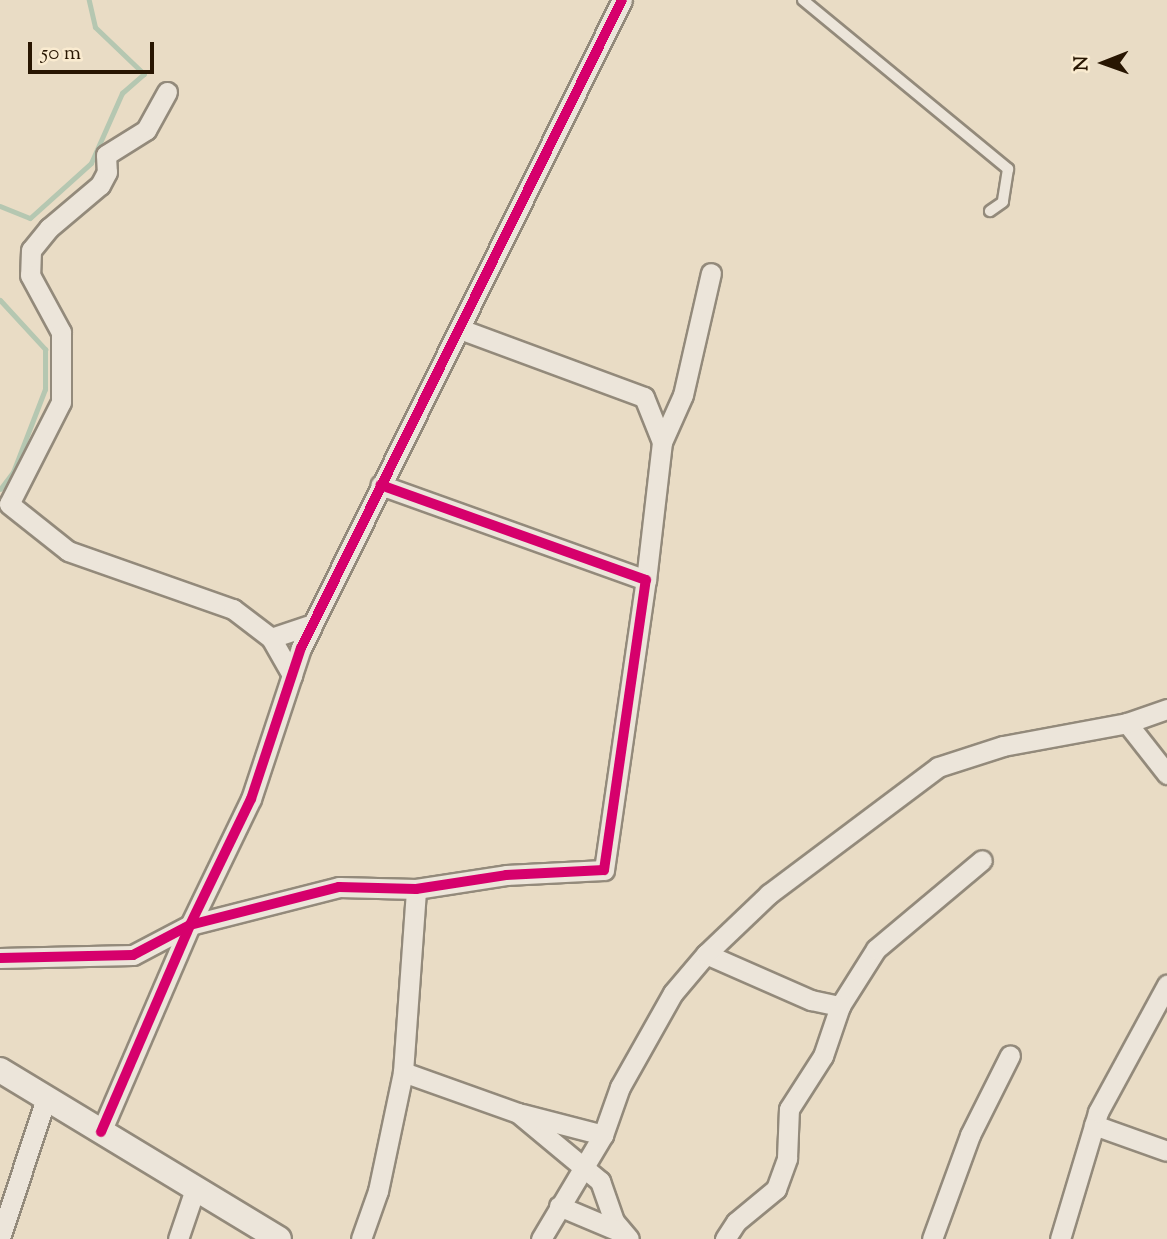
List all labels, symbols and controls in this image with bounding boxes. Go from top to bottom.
scale bar [32,28,158,72]
north arrow [1069,28,1139,98]
text: 50 m [41,39,81,69]
text: N [1069,56,1096,71]

